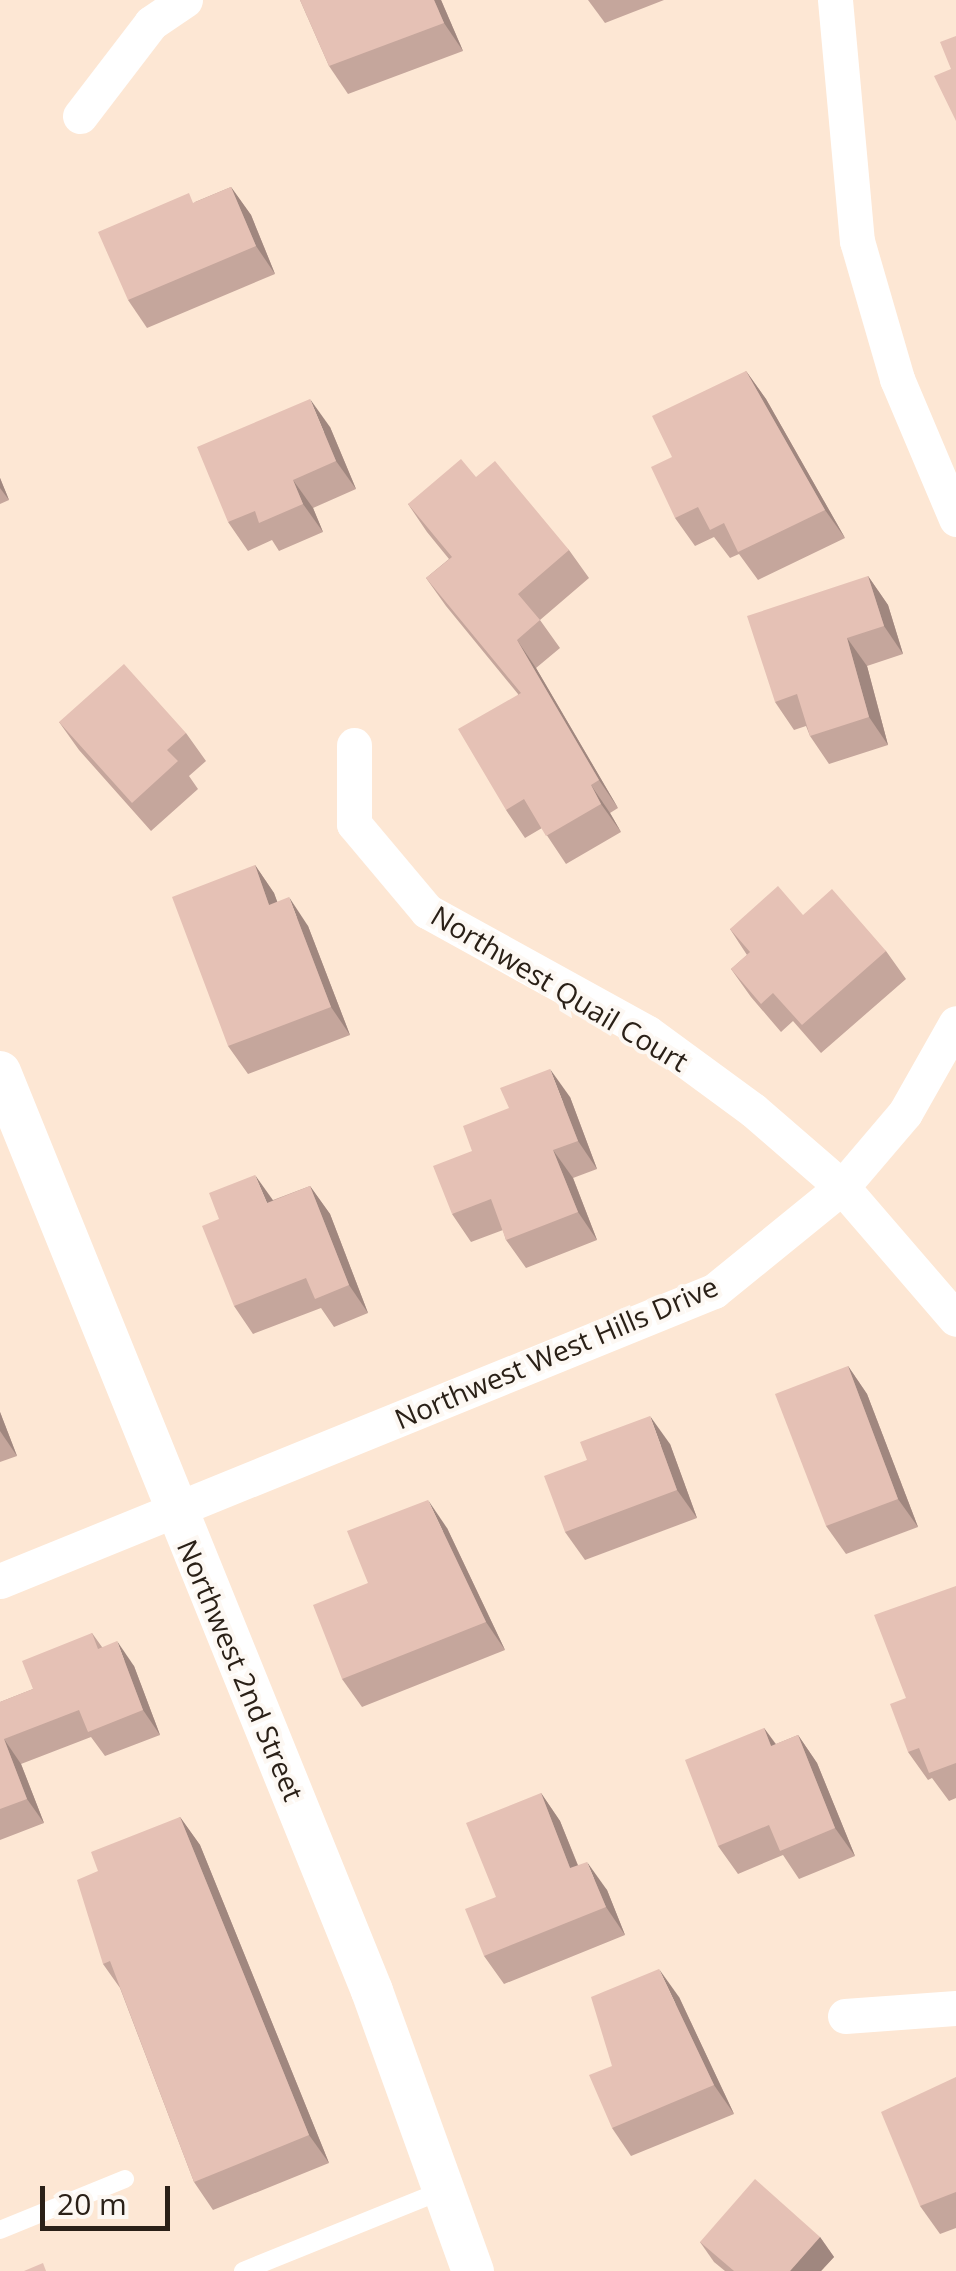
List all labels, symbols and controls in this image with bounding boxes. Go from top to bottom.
street label: Northwest Quail Court [426,898,694,1078]
street label: Northwest West Hills Drive [389,1269,723,1435]
street label: Northwest 2nd Street [171,1534,311,1806]
scale bar [45,2166,175,2228]
text: 20 m [57,2183,127,2224]

